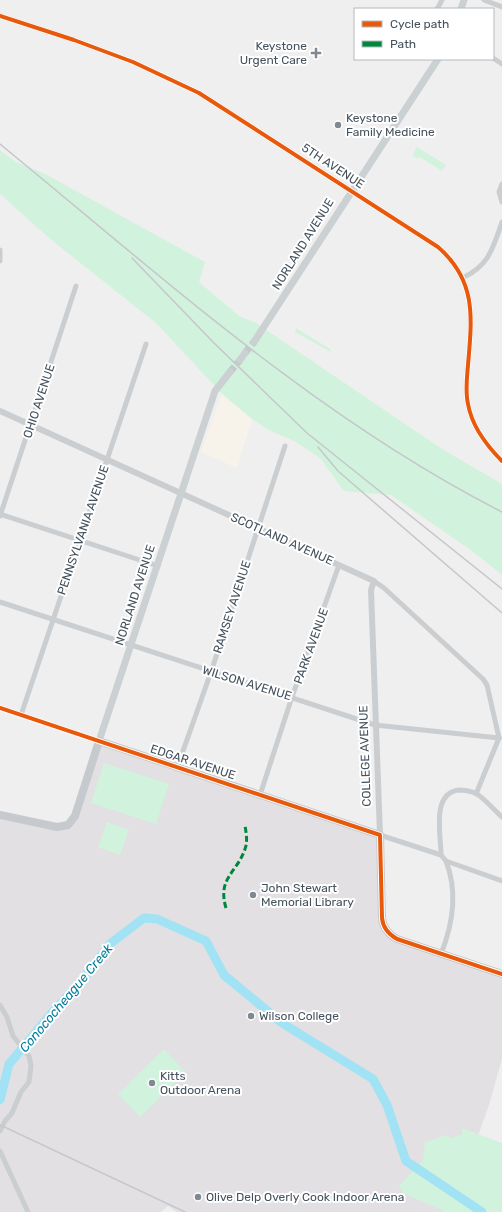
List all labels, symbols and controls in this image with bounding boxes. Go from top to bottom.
legend [354,8,494,60]
text: Cycle path [390,17,449,31]
text: Path [390,37,416,51]
place label: Keystone Urgent Care [240,39,307,67]
marker: Keystone Urgent Care [310,47,322,59]
place label: Keystone Family Medicine [346,111,435,139]
marker: Keystone Family Medicine [333,120,343,130]
street label: 5TH AVENUE [299,141,367,191]
street label: NORLAND AVENUE [269,196,337,292]
street label: OHIO AVENUE [20,362,58,440]
street label: PENNSYLVANIA AVENUE [54,463,112,597]
street label: SCOTLAND AVENUE [228,510,336,568]
street label: NORLAND AVENUE [112,543,158,647]
street label: RAMSEY AVENUE [210,559,254,655]
street label: PARK AVENUE [291,606,331,686]
street label: WILSON AVENUE [201,663,293,703]
street label: COLLEGE AVENUE [356,705,374,807]
street label: EDGAR AVENUE [149,742,237,782]
place label: John Stewart Memorial Library [261,881,354,909]
marker: John Stewart Memorial Library [248,890,258,900]
water label: Conococheague Creek [16,941,117,1056]
place label: Wilson College [259,1009,339,1023]
marker: Wilson College [246,1011,256,1021]
place label: Kitts Outdoor Arena [160,1069,241,1097]
marker: Kitts Outdoor Arena [147,1078,157,1088]
place label: Olive Delp Overly Cook Indoor Arena [206,1190,404,1204]
marker: Olive Delp Overly Cook Indoor Arena [193,1192,203,1202]

